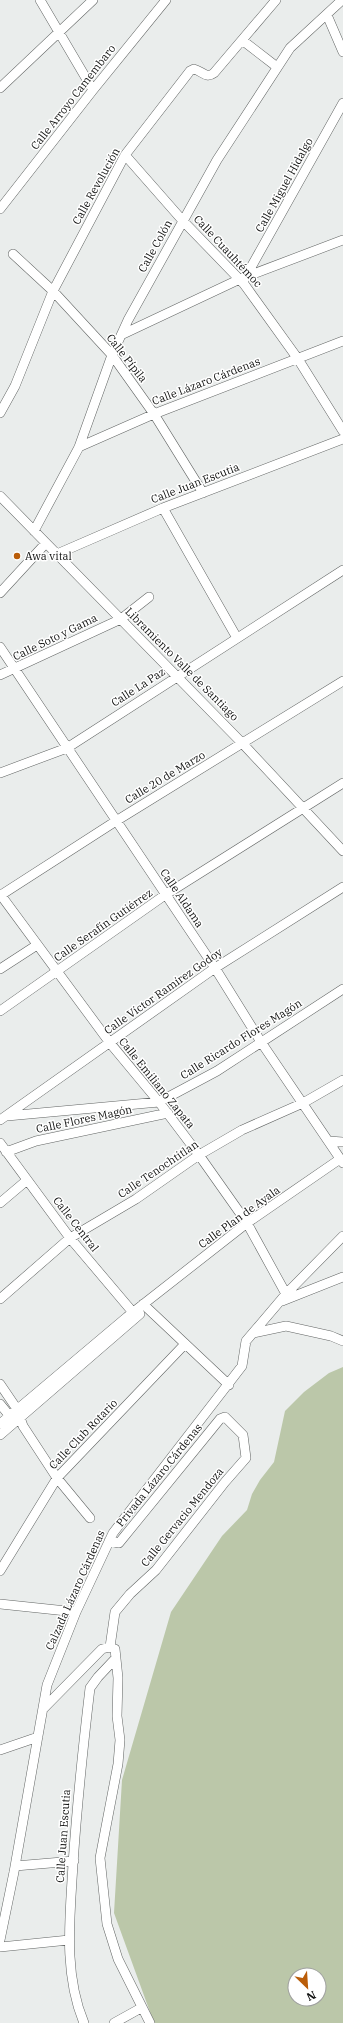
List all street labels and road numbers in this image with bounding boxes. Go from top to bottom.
street label: Calle Arroyo Camembaro [28,42,118,152]
street label: Calle Miguel Hidalgo [252,135,316,235]
street label: Calle Revolución [69,145,123,227]
street label: Calle Cuauhtémoc [191,212,265,290]
street label: Calle Colón [135,217,175,275]
street label: Calle Pípila [104,331,150,385]
street label: Calle Lázaro Cárdenas [150,354,262,408]
street label: Calle Juan Escutia [149,460,241,506]
street label: Libramiento Valle de Santiago [122,604,242,724]
street label: Calle Soto y Gama [10,610,100,664]
street label: Calle La Paz [108,664,168,710]
street label: Calle 20 de Marzo [122,748,208,806]
street label: Calle Aldama [157,866,207,930]
street label: Calle Serafín Gutiérrez [51,885,155,964]
street label: Calle Víctor Ramírez Godoy [101,945,225,1037]
street label: Calle Ricardo Flores Magón [178,996,304,1082]
street label: Calle Emiliano Zapata [116,1035,198,1131]
street label: Calle Flores Magón [35,1102,133,1136]
street label: Calle Tenochtitlan [115,1137,201,1201]
street label: Calle Plan de Ayala [195,1183,283,1251]
street label: Calle Central [50,1194,102,1254]
street label: Calle Club Rotario [46,1396,120,1472]
street label: Privada Lázaro Cárdenas [113,1421,205,1529]
street label: Calle Gervacio Mendoza [138,1465,226,1569]
street label: Calzada Lázaro Cárdenas [42,1528,108,1652]
street label: Calle Juan Escutia [53,1789,73,1883]

